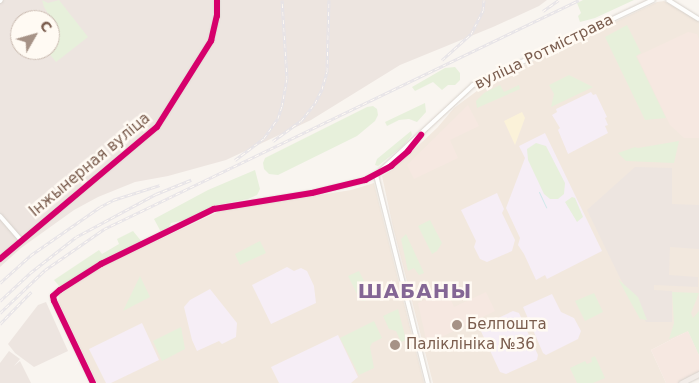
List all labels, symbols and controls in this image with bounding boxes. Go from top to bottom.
north arrow [10,10,60,60]
street label: вуліца Ротмістрава [472,11,616,93]
text: С [37,17,56,35]
street label: Інжынерная вуліца [26,109,154,221]
district label: ШАБАНЫ [357,279,473,303]
place label: Белпошта [467,316,547,334]
marker: Белпошта [451,319,463,331]
place label: Паліклініка №36 [406,336,535,354]
marker: Паліклініка №36 [388,338,402,352]

